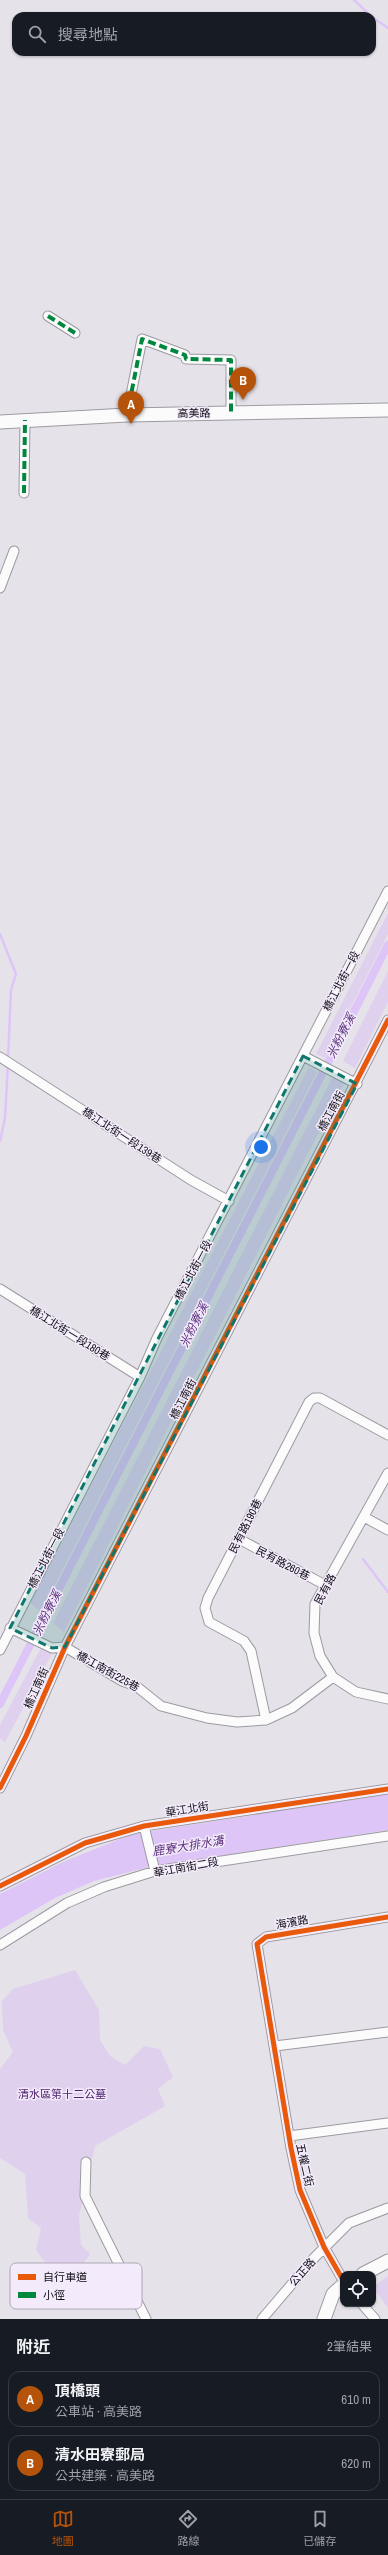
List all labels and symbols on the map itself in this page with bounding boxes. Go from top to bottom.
pin: B [230,367,256,400]
pin: A [118,391,144,424]
street label: 高美路 [177,406,211,420]
street label: 橋江北街一段 [320,948,362,1014]
water label: 米粉寮溪 [323,1009,360,1061]
street label: 橋江南街 [314,1088,348,1134]
street label: 橋江北街一段139巷 [80,1104,164,1166]
your location [251,1137,271,1157]
street label: 橋江北街一段 [171,1238,215,1302]
water label: 米粉寮溪 [176,1298,213,1350]
street label: 橋江北街一段180巷 [27,1303,113,1363]
street label: 橋江南街 [167,1376,199,1422]
street label: 民有路190巷 [225,1497,265,1555]
street label: 橋江北街一段 [25,1525,67,1591]
street label: 民有路260巷 [254,1543,312,1583]
street label: 民有路 [311,1571,339,1607]
water label: 米粉寮溪 [29,1586,66,1638]
street label: 橋江南街225巷 [74,1648,142,1694]
street label: 橋江南街 [21,1665,51,1711]
street label: 華江北街 [164,1799,210,1819]
water label: 鹿寮大排水溝 [151,1832,227,1860]
street label: 華江南街二段 [152,1854,220,1880]
street label: 海濱路 [275,1912,309,1932]
park label: 清水區第十二公墓 [18,2087,106,2101]
street label: 五權二街 [293,2142,317,2188]
street label: 公正路 [286,2255,318,2289]
legend [10,2263,142,2309]
text: 自行車道 [43,2270,87,2284]
text: 小徑 [43,2288,65,2302]

